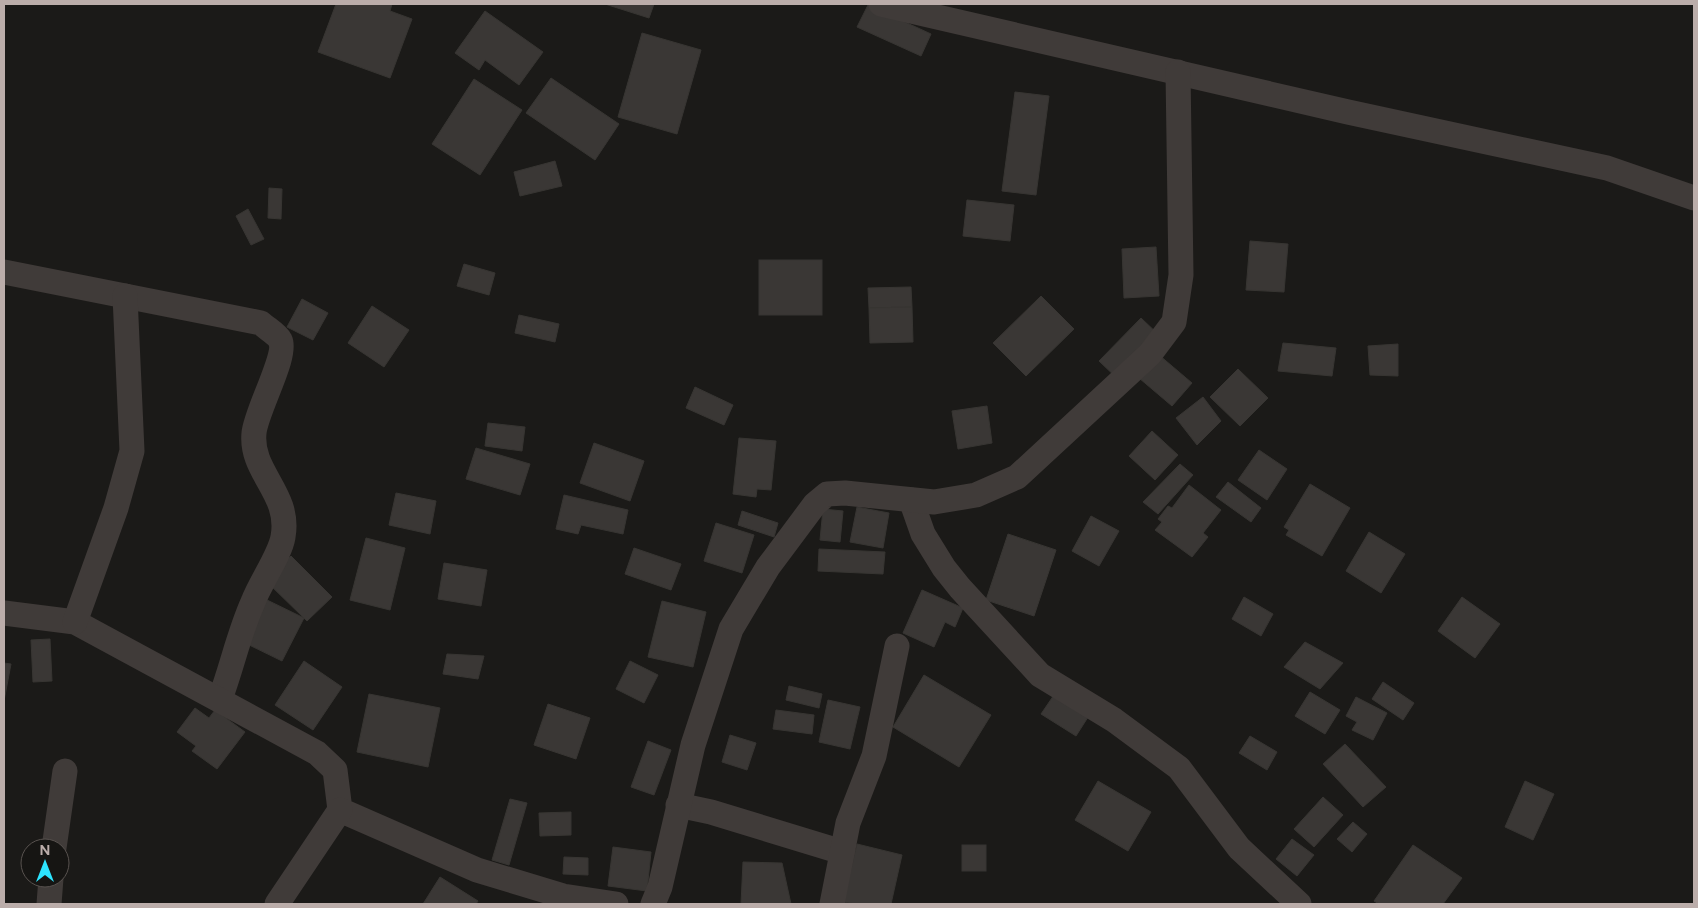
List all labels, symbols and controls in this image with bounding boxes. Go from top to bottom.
north arrow [20,838,70,888]
text: N [40,842,50,859]

